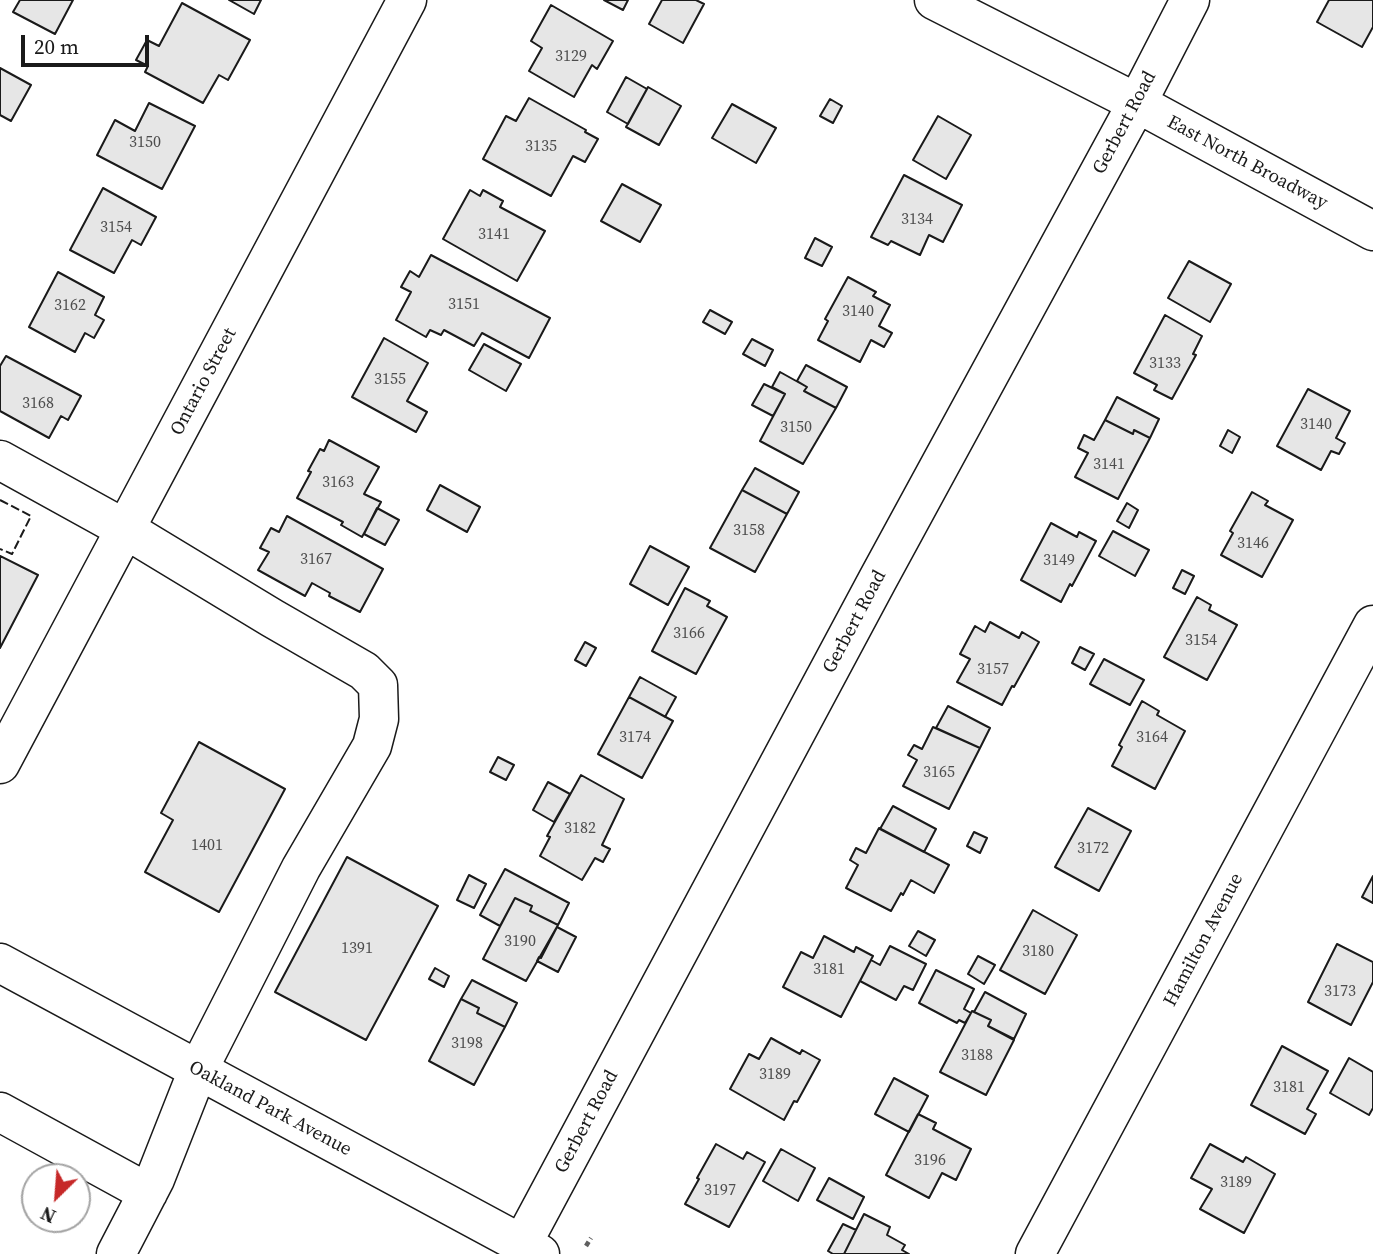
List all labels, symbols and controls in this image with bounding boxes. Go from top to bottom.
scale bar [24,21,152,65]
text: 20 m [34,32,79,61]
house number: 3129 [555,47,587,67]
street label: Gerbert Road [1088,68,1162,178]
street label: East North Broadway [1163,111,1331,215]
house number: 3150 [129,133,161,153]
house number: 3135 [525,137,557,157]
house number: 3134 [901,210,933,230]
house number: 3154 [100,218,132,238]
house number: 3141 [478,225,510,245]
house number: 3151 [448,295,480,315]
house number: 3162 [54,296,86,316]
house number: 3140 [842,302,874,322]
street label: Ontario Street [166,324,242,440]
house number: 3133 [1149,354,1181,374]
house number: 3155 [374,370,406,390]
house number: 3168 [22,394,54,414]
house number: 3140 [1300,415,1332,435]
house number: 3150 [780,418,812,438]
house number: 3141 [1093,455,1125,475]
house number: 3163 [322,473,354,493]
house number: 3158 [733,521,765,541]
house number: 3146 [1237,534,1269,554]
house number: 3167 [300,550,332,570]
house number: 3149 [1043,551,1075,571]
street label: Gerbert Road [818,567,892,677]
house number: 3166 [673,624,705,644]
house number: 3154 [1185,631,1217,651]
house number: 3157 [977,660,1009,680]
house number: 3174 [619,728,651,748]
house number: 3164 [1136,728,1168,748]
house number: 3165 [923,763,955,783]
house number: 3182 [564,819,596,839]
house number: 1401 [191,836,223,856]
house number: 3172 [1077,839,1109,859]
street label: Hamilton Avenue [1159,870,1249,1010]
house number: 3190 [504,932,536,952]
house number: 1391 [341,939,373,959]
house number: 3180 [1022,942,1054,962]
house number: 3181 [813,960,845,980]
house number: 3173 [1324,982,1356,1002]
house number: 3198 [451,1034,483,1054]
house number: 3188 [961,1046,993,1066]
street label: Oakland Park Avenue [185,1056,355,1162]
house number: 3189 [759,1065,791,1085]
street label: Gerbert Road [550,1067,624,1177]
house number: 3181 [1273,1078,1305,1098]
house number: 3196 [914,1151,946,1171]
north arrow [21,1163,91,1233]
house number: 3189 [1220,1173,1252,1193]
house number: 3197 [704,1181,736,1201]
text: N [36,1201,60,1230]

